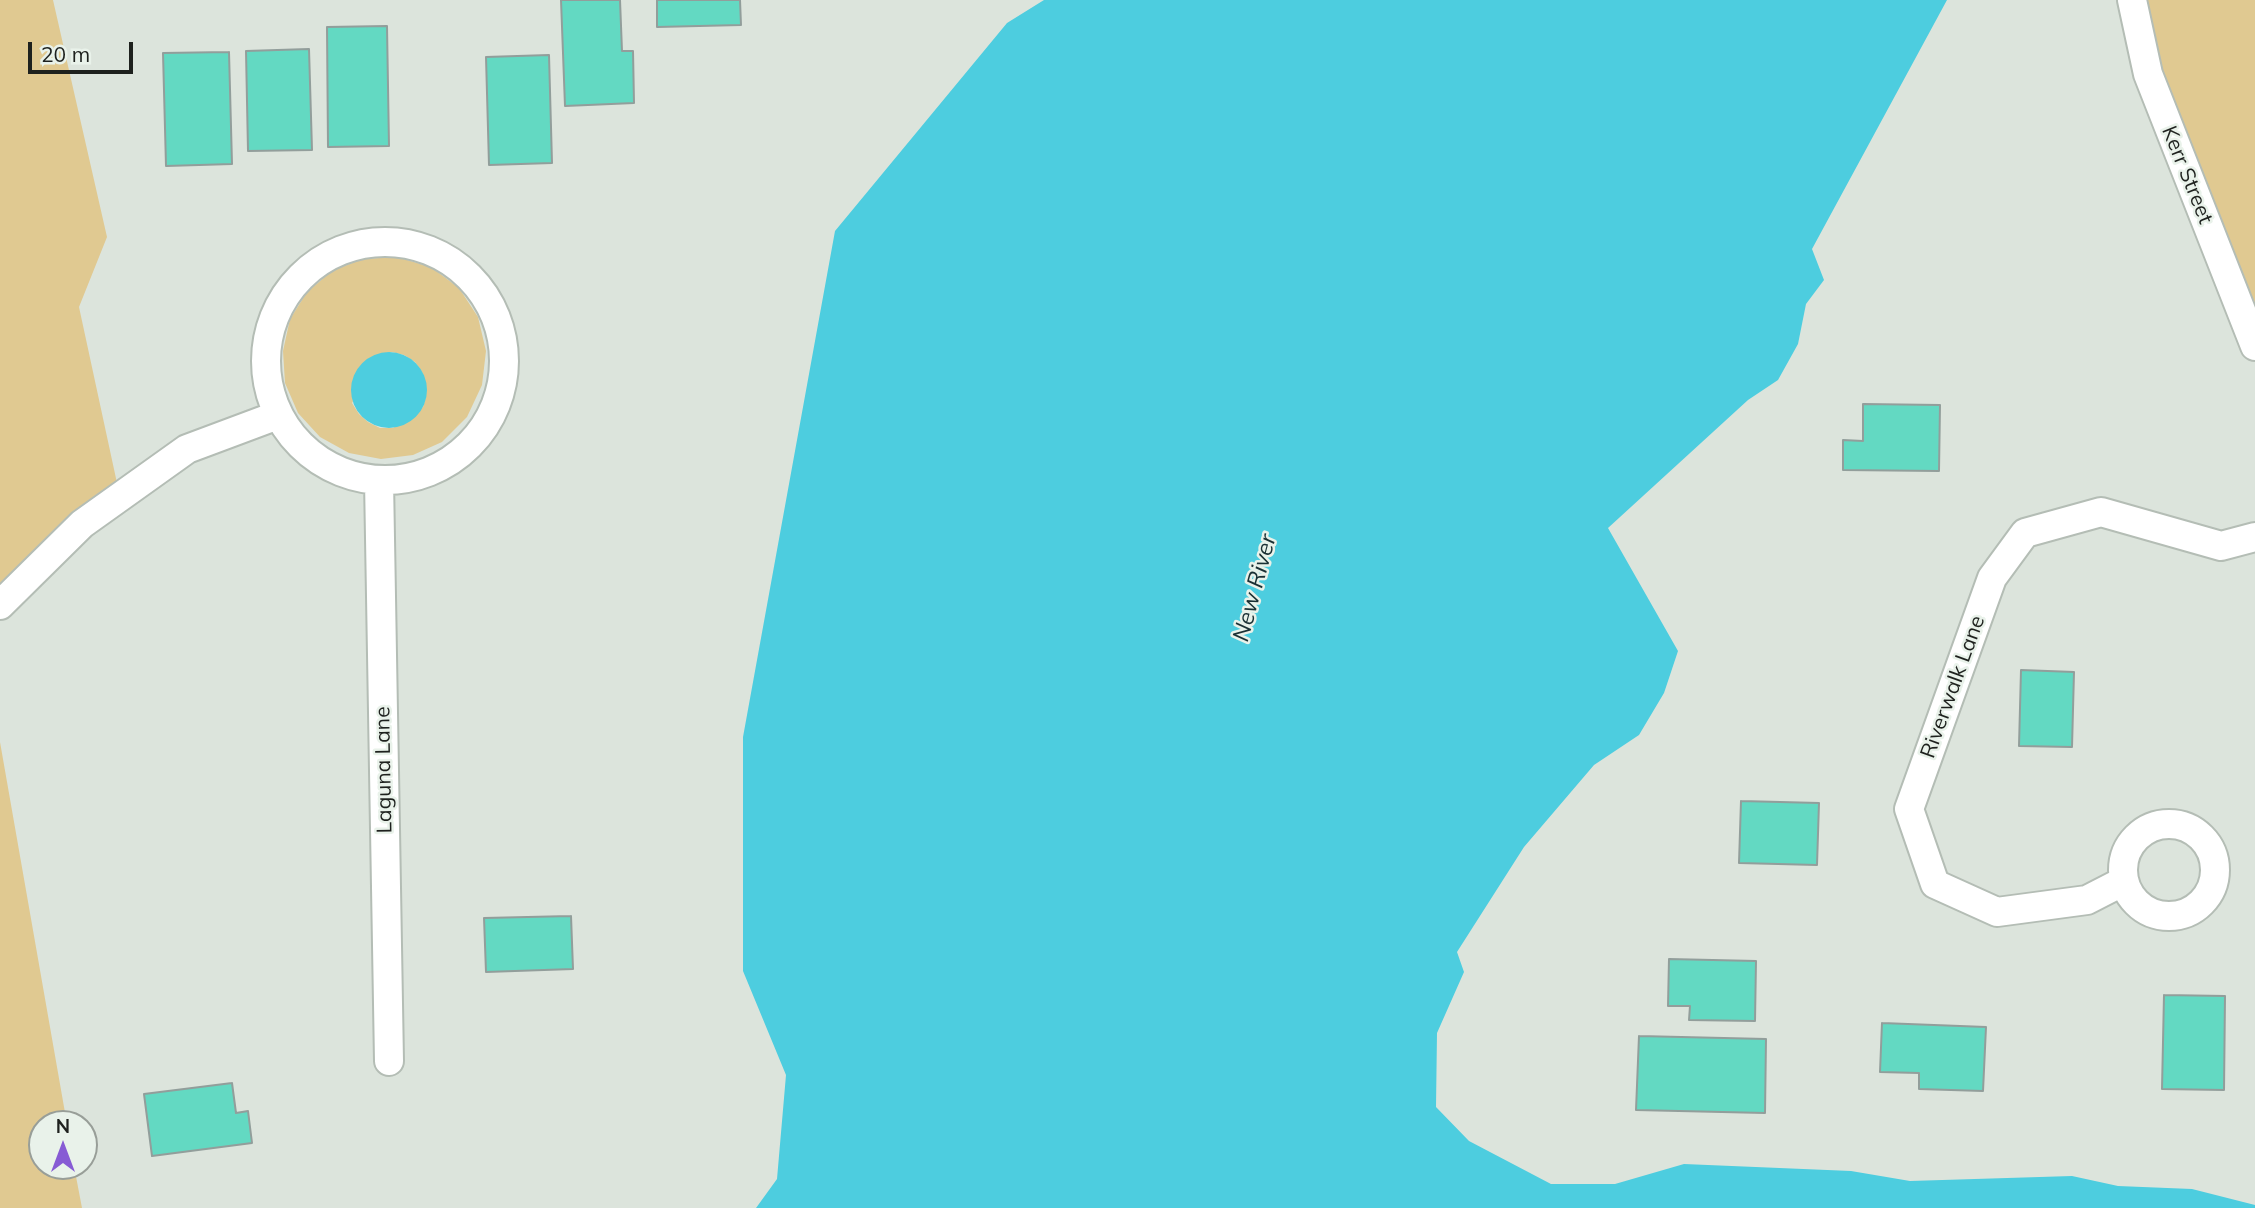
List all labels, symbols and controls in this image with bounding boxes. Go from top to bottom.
scale bar [32,28,136,72]
text: 20 m [41,41,90,67]
street label: Kerr Street [2156,122,2218,228]
water label: New River [1227,531,1283,645]
street label: Riverwalk Lane [1916,612,1990,762]
street label: Laguna Lane [370,706,398,834]
north arrow [28,1110,98,1180]
text: N [56,1114,70,1138]

